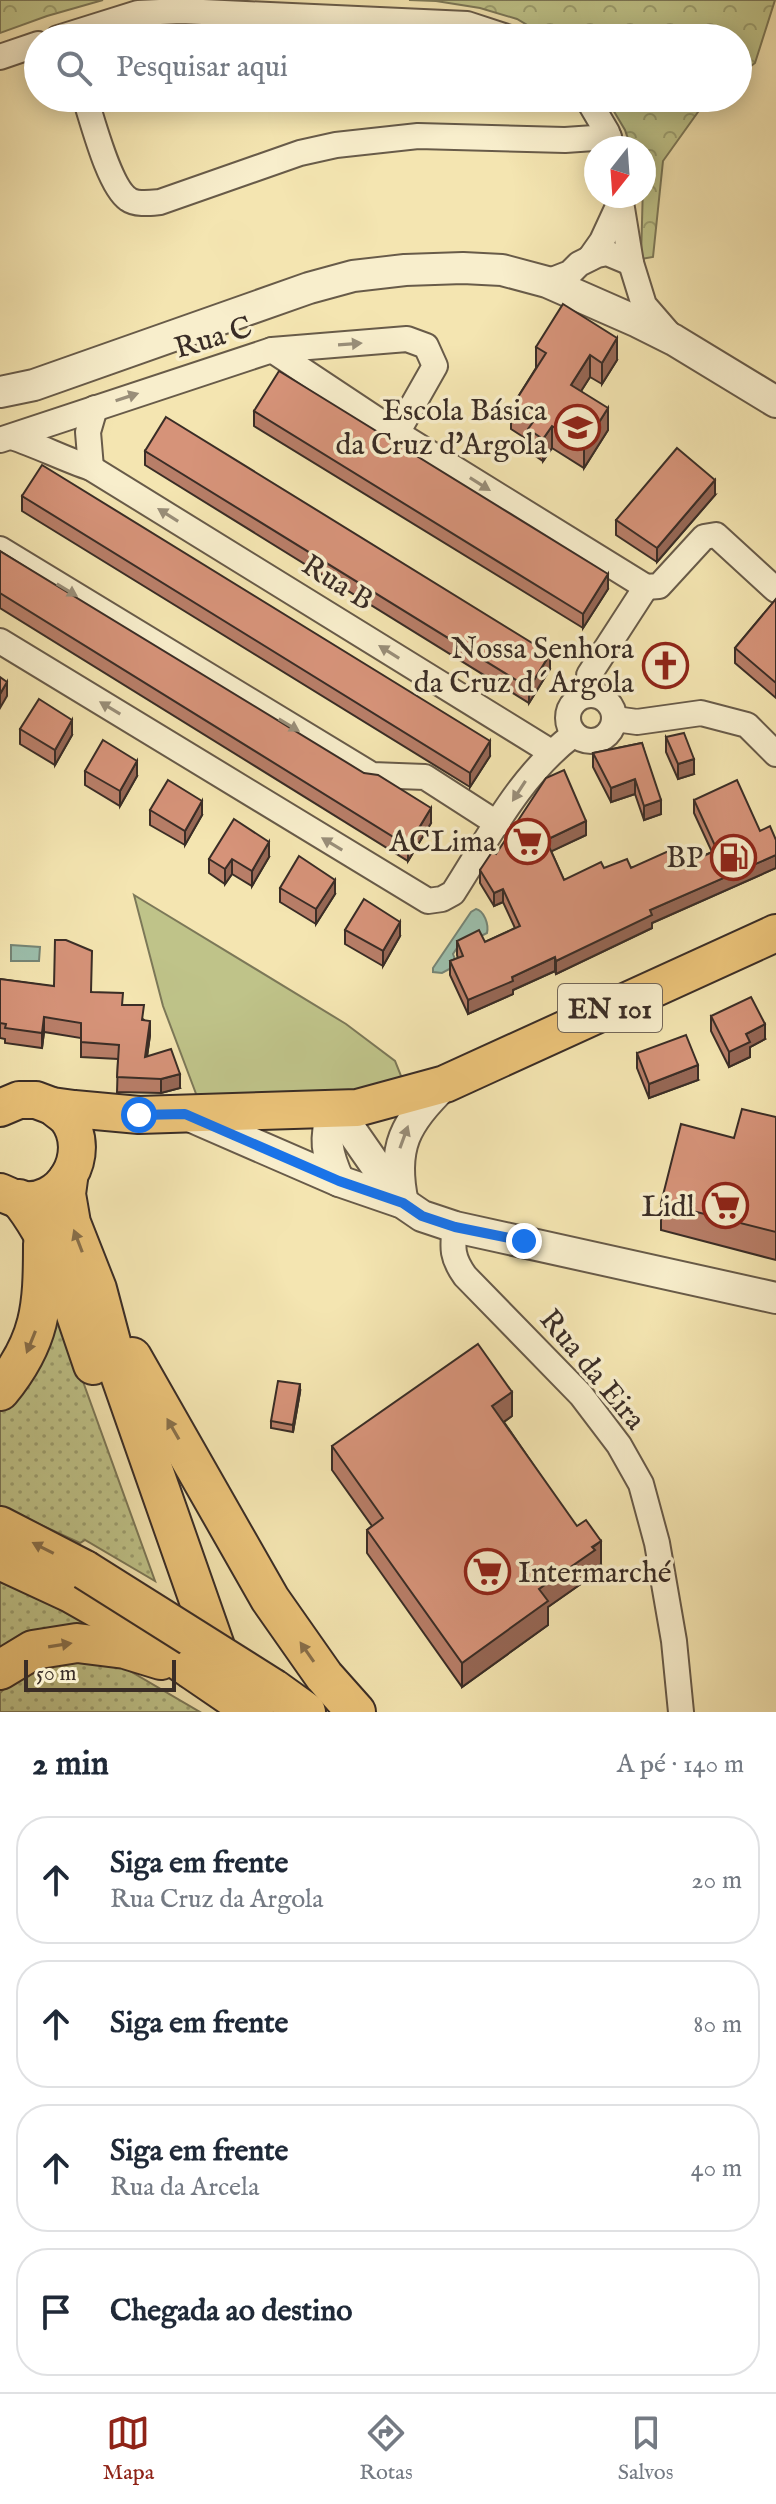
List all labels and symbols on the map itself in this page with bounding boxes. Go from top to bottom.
north arrow [584,136,656,208]
street label: Rua C [170,309,257,369]
one-way arrow [338,337,363,350]
one-way arrow [115,391,139,403]
place label: Escola Básica da Cruz d'Argola [335,393,547,465]
school or university icon: Escola Básica da Cruz d'Argola [554,403,602,451]
one-way arrow [469,477,491,491]
one-way arrow [157,509,179,523]
street label: Rua B [294,547,380,620]
one-way arrow [56,583,78,597]
place label: Nossa Senhora da Cruz d´Argola [414,631,634,703]
church icon: Nossa Senhora da Cruz d´Argola [641,641,689,689]
one-way arrow [378,645,400,659]
one-way arrow [99,702,121,716]
one-way arrow [278,717,300,731]
one-way arrow [512,780,527,801]
supermarket icon: ACLima [503,817,551,865]
place label: ACLima [388,824,496,862]
fuel station icon: BP [710,833,758,881]
one-way arrow [321,837,343,851]
place label: BP [666,840,703,878]
road number: EN 101 [558,984,662,1032]
route start [121,1097,157,1133]
one-way arrow [398,1125,411,1149]
supermarket icon: Lidl [702,1182,750,1230]
place label: Lidl [642,1189,696,1227]
route end [506,1223,542,1259]
one-way arrow [71,1229,84,1253]
street label: Rua da Eira [530,1302,653,1438]
one-way arrow [24,1330,37,1354]
one-way arrow [166,1418,180,1440]
one-way arrow [31,1541,54,1554]
supermarket icon: Intermarché [463,1548,511,1596]
place label: Intermarché [518,1555,672,1593]
one-way arrow [48,1638,73,1651]
one-way arrow [300,1641,315,1662]
scale bar [24,1656,176,1692]

